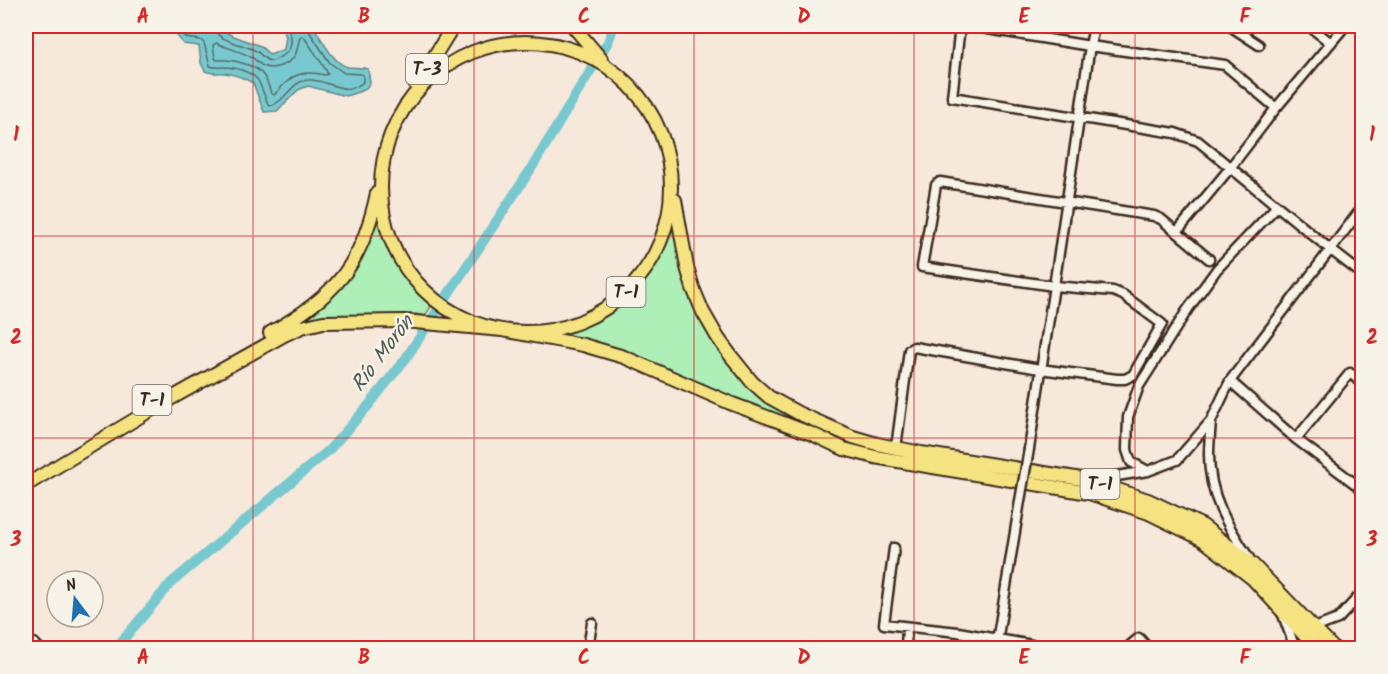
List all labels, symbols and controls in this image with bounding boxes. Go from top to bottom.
text: A [137,2,149,34]
text: B [358,2,370,34]
text: C [578,2,590,34]
text: D [797,2,811,34]
text: E [1018,2,1030,34]
text: F [1240,2,1252,34]
road number: T-3 [406,54,448,84]
text: 1 [13,120,19,152]
text: 1 [1369,120,1375,152]
road number: T-1 [606,277,646,307]
water label: Río Morón [343,307,424,399]
text: 2 [10,323,22,355]
text: 2 [1366,323,1378,355]
road number: T-1 [132,385,172,415]
road number: T-1 [1080,469,1120,499]
text: 3 [10,525,22,557]
text: 3 [1366,525,1378,557]
north arrow [45,569,105,629]
text: N [63,573,80,599]
text: A [137,643,149,674]
text: B [358,643,370,674]
text: C [578,643,590,674]
text: D [797,643,811,674]
text: E [1018,643,1030,674]
text: F [1240,643,1252,674]

